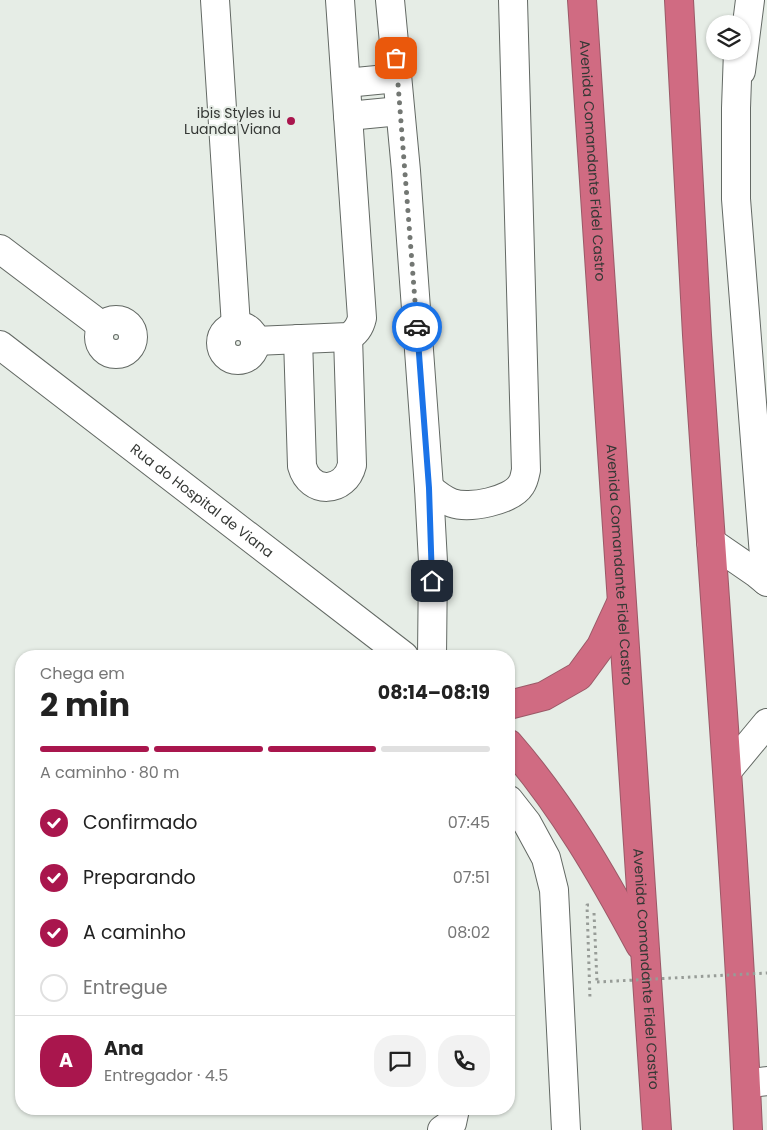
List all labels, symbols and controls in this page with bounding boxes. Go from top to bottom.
map controls [706,15,751,60]
button: layers [706,15,751,60]
pin [375,37,417,79]
street label: Avenida Comandante Fidel Castro [575,39,611,282]
icon: bag [382,44,410,72]
place label: ibis Styles iu Luanda Viana [184,103,281,139]
marker: ibis Styles iu Luanda Viana [285,115,297,127]
courier [392,302,442,352]
icon: car [403,313,431,341]
street label: Rua do Hospital de Viana [126,439,278,562]
street label: Avenida Comandante Fidel Castro [601,443,637,686]
pin [411,560,453,602]
icon: home [418,567,446,595]
text: Chega em [40,662,125,685]
text: 08:14–08:19 [378,679,490,706]
text: 2 min [40,682,130,727]
text: A caminho · 80 m [40,761,180,784]
icon: check [40,809,68,837]
text: Confirmado [83,809,197,836]
text: 07:45 [448,811,490,834]
street label: Avenida Comandante Fidel Castro [628,847,664,1090]
icon: check [40,864,68,892]
text: Preparando [83,864,196,891]
text: 07:51 [453,866,490,889]
icon: check [40,919,68,947]
text: A caminho [83,919,186,946]
text: 08:02 [447,921,490,944]
text: Entregue [83,974,167,1001]
text: Ana [104,1035,144,1062]
button: chat [374,1035,426,1087]
button: phone [438,1035,490,1087]
text: A [59,1047,73,1074]
text: Entregador · 4.5 [104,1064,228,1087]

